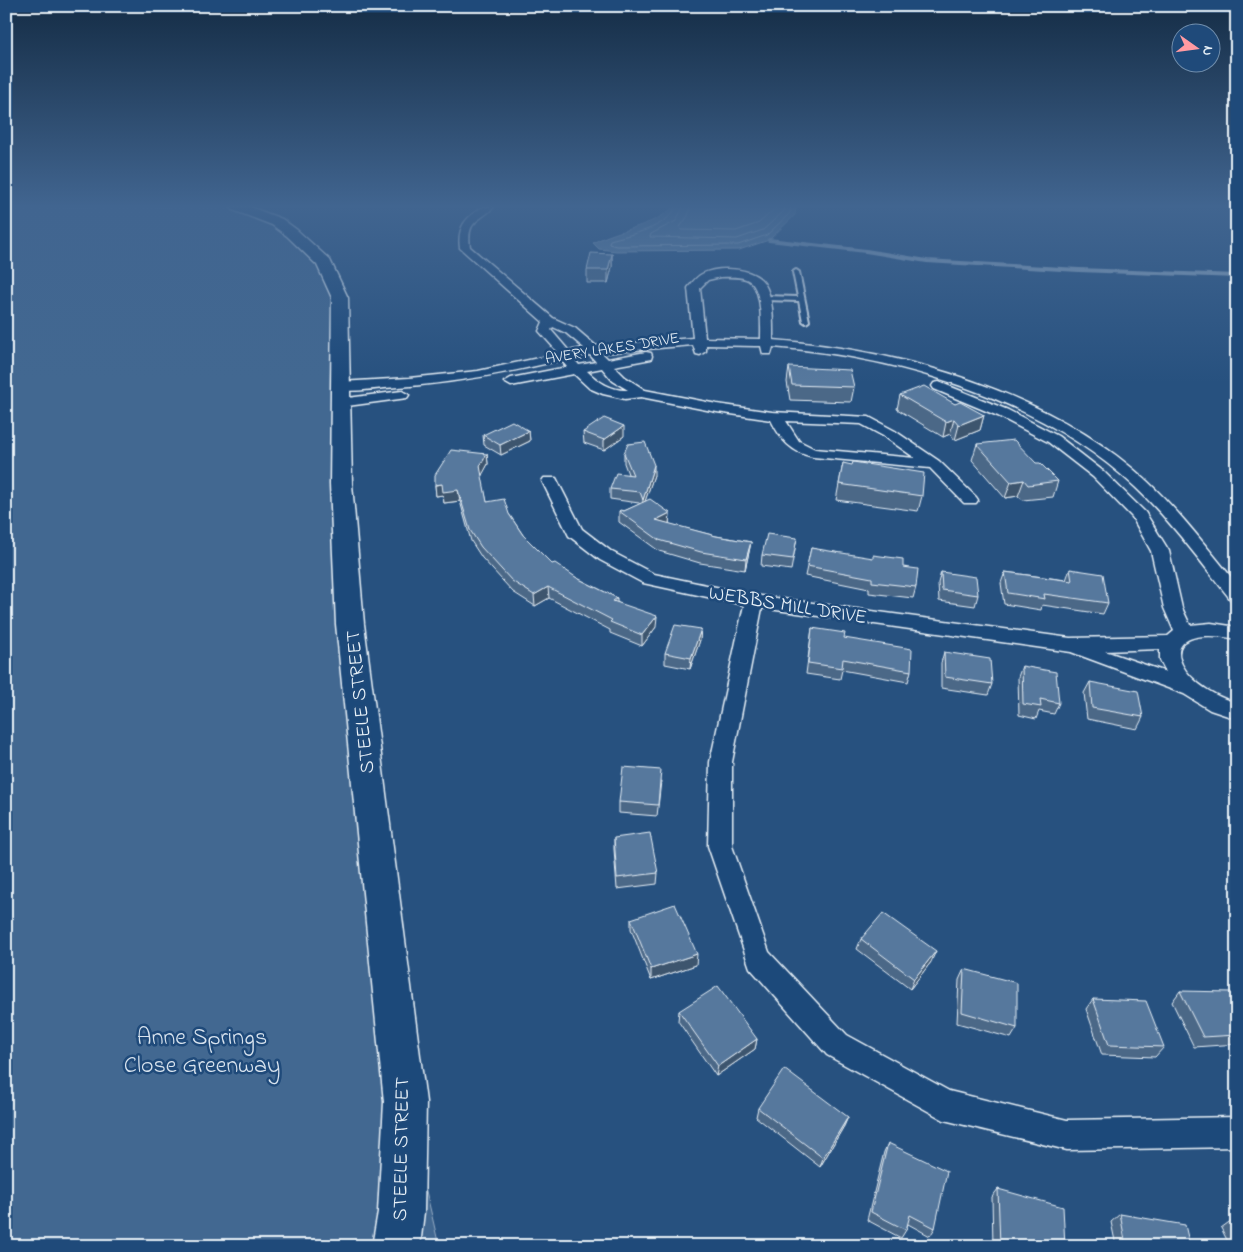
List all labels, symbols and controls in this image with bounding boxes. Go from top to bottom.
north arrow [1170,22,1220,72]
text: N [1196,44,1218,58]
street label: AVERY LAKES DRIVE [544,327,681,371]
street label: WEBBS MILL DRIVE [706,580,869,633]
street label: STEELE STREET [340,629,383,775]
park label: Anne Springs Close Greenway [124,1021,280,1085]
street label: STEELE STREET [387,1077,418,1221]

